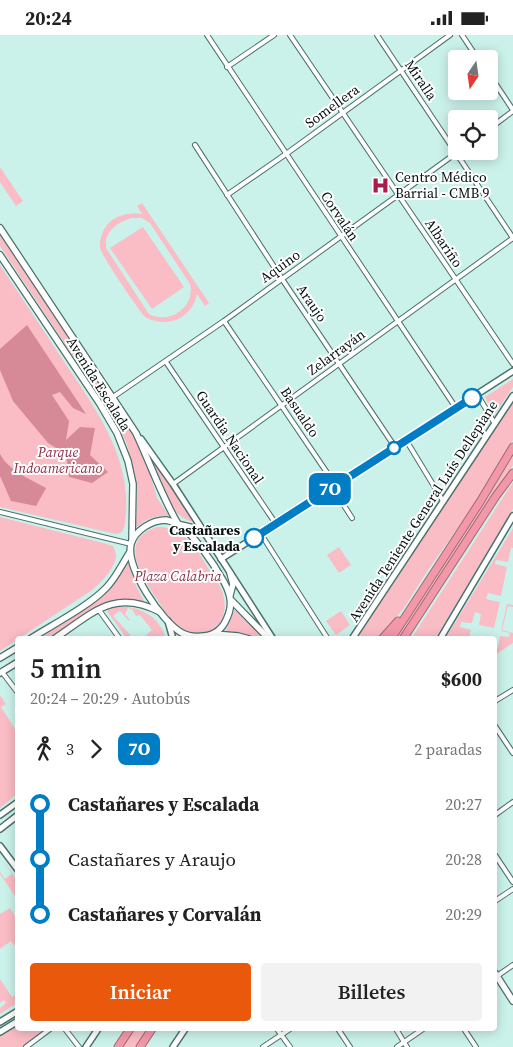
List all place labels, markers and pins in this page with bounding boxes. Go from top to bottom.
place label: Centro Médico Barrial - CMB 9 [395,167,490,203]
hospital icon: Centro Médico Barrial - CMB 9 [371,175,391,195]
unlabelled marker [462,388,482,408]
unlabelled marker [387,441,401,455]
place label: Castañares y Escalada [169,520,241,556]
marker: Castañares y Escalada [244,528,264,548]

